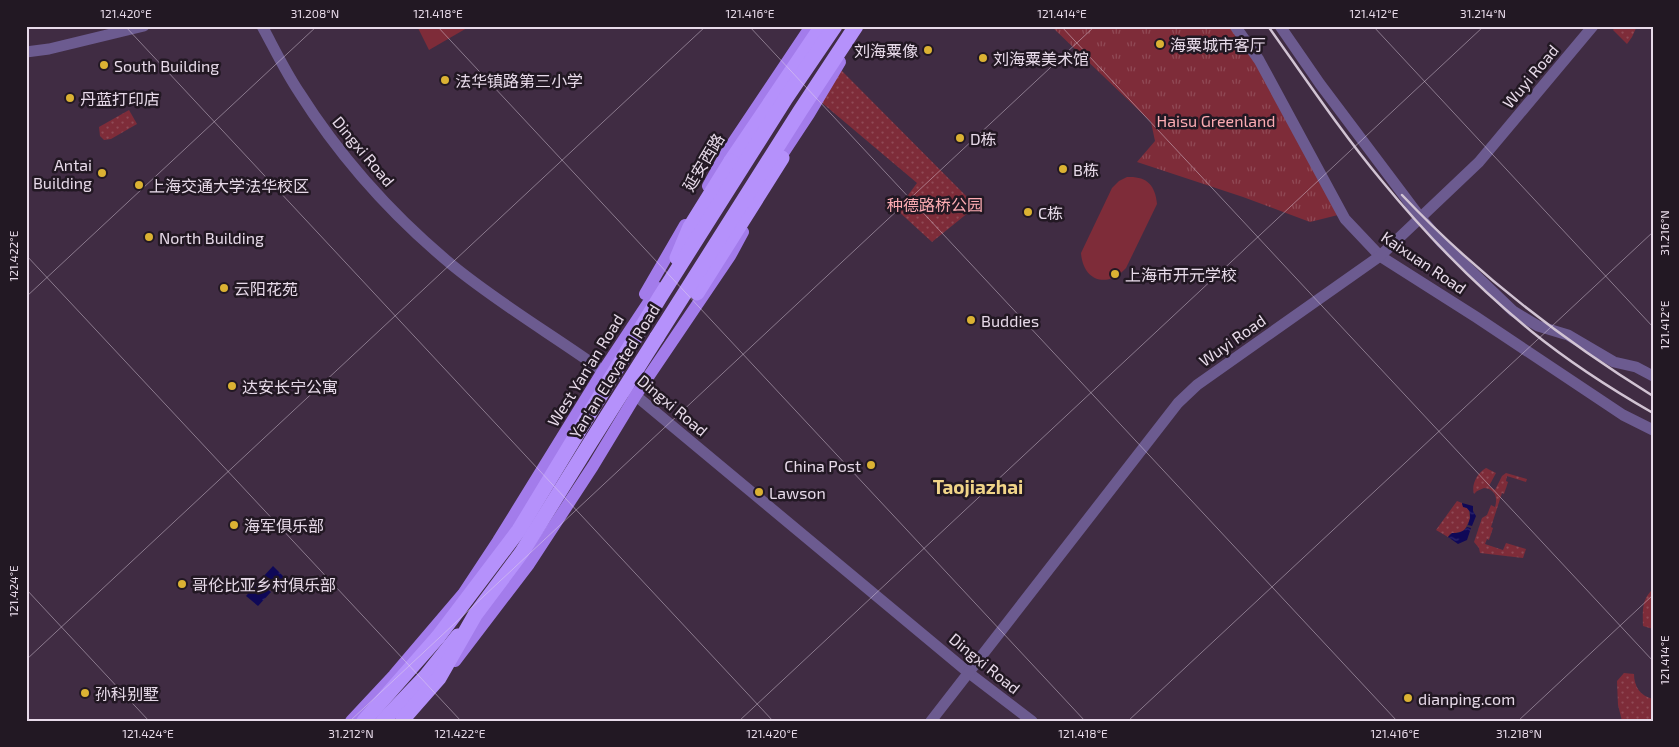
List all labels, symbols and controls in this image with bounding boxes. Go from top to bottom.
text: 121.420°E [100,6,152,20]
text: 31.208°N [291,6,339,20]
text: 121.418°E [413,6,463,20]
text: 121.416°E [725,6,775,20]
text: 121.414°E [1037,6,1087,20]
text: 121.412°E [1350,6,1399,20]
text: 31.214°N [1460,6,1506,20]
place label: 海粟城市客厅 [1170,35,1266,54]
marker: 海粟城市客厅 [1154,38,1166,50]
street label: Wuyi Road [1498,40,1562,112]
place label: 刘海粟像 [854,41,918,60]
marker: 刘海粟像 [922,44,934,56]
place label: 刘海粟美术馆 [993,49,1089,68]
marker: 刘海粟美术馆 [977,52,989,64]
place label: South Building [114,56,219,75]
marker: South Building [98,59,110,71]
place label: 法华镇路第三小学 [455,71,583,90]
marker: 法华镇路第三小学 [439,74,451,86]
place label: 丹蓝打印店 [80,89,160,108]
marker: 丹蓝打印店 [64,92,76,104]
park label: Haisu Greenland [1157,111,1276,130]
street label: Dingxi Road [329,112,399,190]
place label: D栋 [970,129,997,148]
street label: 延安西路 [678,130,728,194]
marker: D栋 [954,132,966,144]
place label: Antai Building [33,155,92,192]
place label: B栋 [1073,160,1099,179]
marker: B栋 [1057,163,1069,175]
marker: Antai Building [96,167,108,179]
place label: 上海交通大学法华校区 [149,176,309,195]
marker: 上海交通大学法华校区 [133,179,145,191]
park label: 种德路桥公园 [887,195,983,214]
place label: C栋 [1038,203,1063,222]
marker: C栋 [1022,206,1034,218]
text: 31.216°N [1657,210,1671,256]
street label: Kaixuan Road [1378,227,1470,297]
place label: North Building [159,228,264,247]
text: 121.422°E [6,230,20,281]
marker: North Building [143,231,155,243]
place label: 上海市开元学校 [1125,265,1237,284]
marker: 上海市开元学校 [1109,268,1121,280]
place label: 云阳花苑 [234,279,298,298]
marker: 云阳花苑 [218,282,230,294]
street label: Yan'an Elevated Road [565,300,663,442]
text: 121.412°E [1657,300,1671,349]
street label: West Yan'an Road [543,310,627,430]
street label: Wuyi Road [1195,310,1269,370]
place label: Buddies [981,311,1039,330]
marker: Buddies [965,314,977,326]
street label: Dingxi Road [634,370,712,440]
place label: 达安长宁公寓 [242,377,338,396]
marker: 达安长宁公寓 [226,380,238,392]
place label: China Post [784,456,861,475]
marker: China Post [865,459,877,471]
district label: Taojiazhai [933,475,1023,498]
place label: Lawson [769,483,826,502]
marker: Lawson [753,486,765,498]
place label: 海军俱乐部 [244,516,324,535]
marker: 海军俱乐部 [228,519,240,531]
text: 121.424°E [6,565,20,617]
place label: 哥伦比亚乡村俱乐部 [192,575,336,594]
marker: 哥伦比亚乡村俱乐部 [176,578,188,590]
street label: Dingxi Road [946,629,1024,697]
text: 121.414°E [1657,635,1671,685]
place label: 孙科别墅 [95,684,159,703]
marker: 孙科别墅 [79,687,91,699]
place label: dianping.com [1418,689,1515,708]
marker: dianping.com [1402,692,1414,704]
text: 121.424°E [122,726,174,740]
text: 31.212°N [328,726,374,740]
text: 121.422°E [435,726,486,740]
text: 121.420°E [746,726,798,740]
text: 121.418°E [1058,726,1108,740]
text: 121.416°E [1370,726,1420,740]
text: 31.218°N [1496,726,1542,740]

